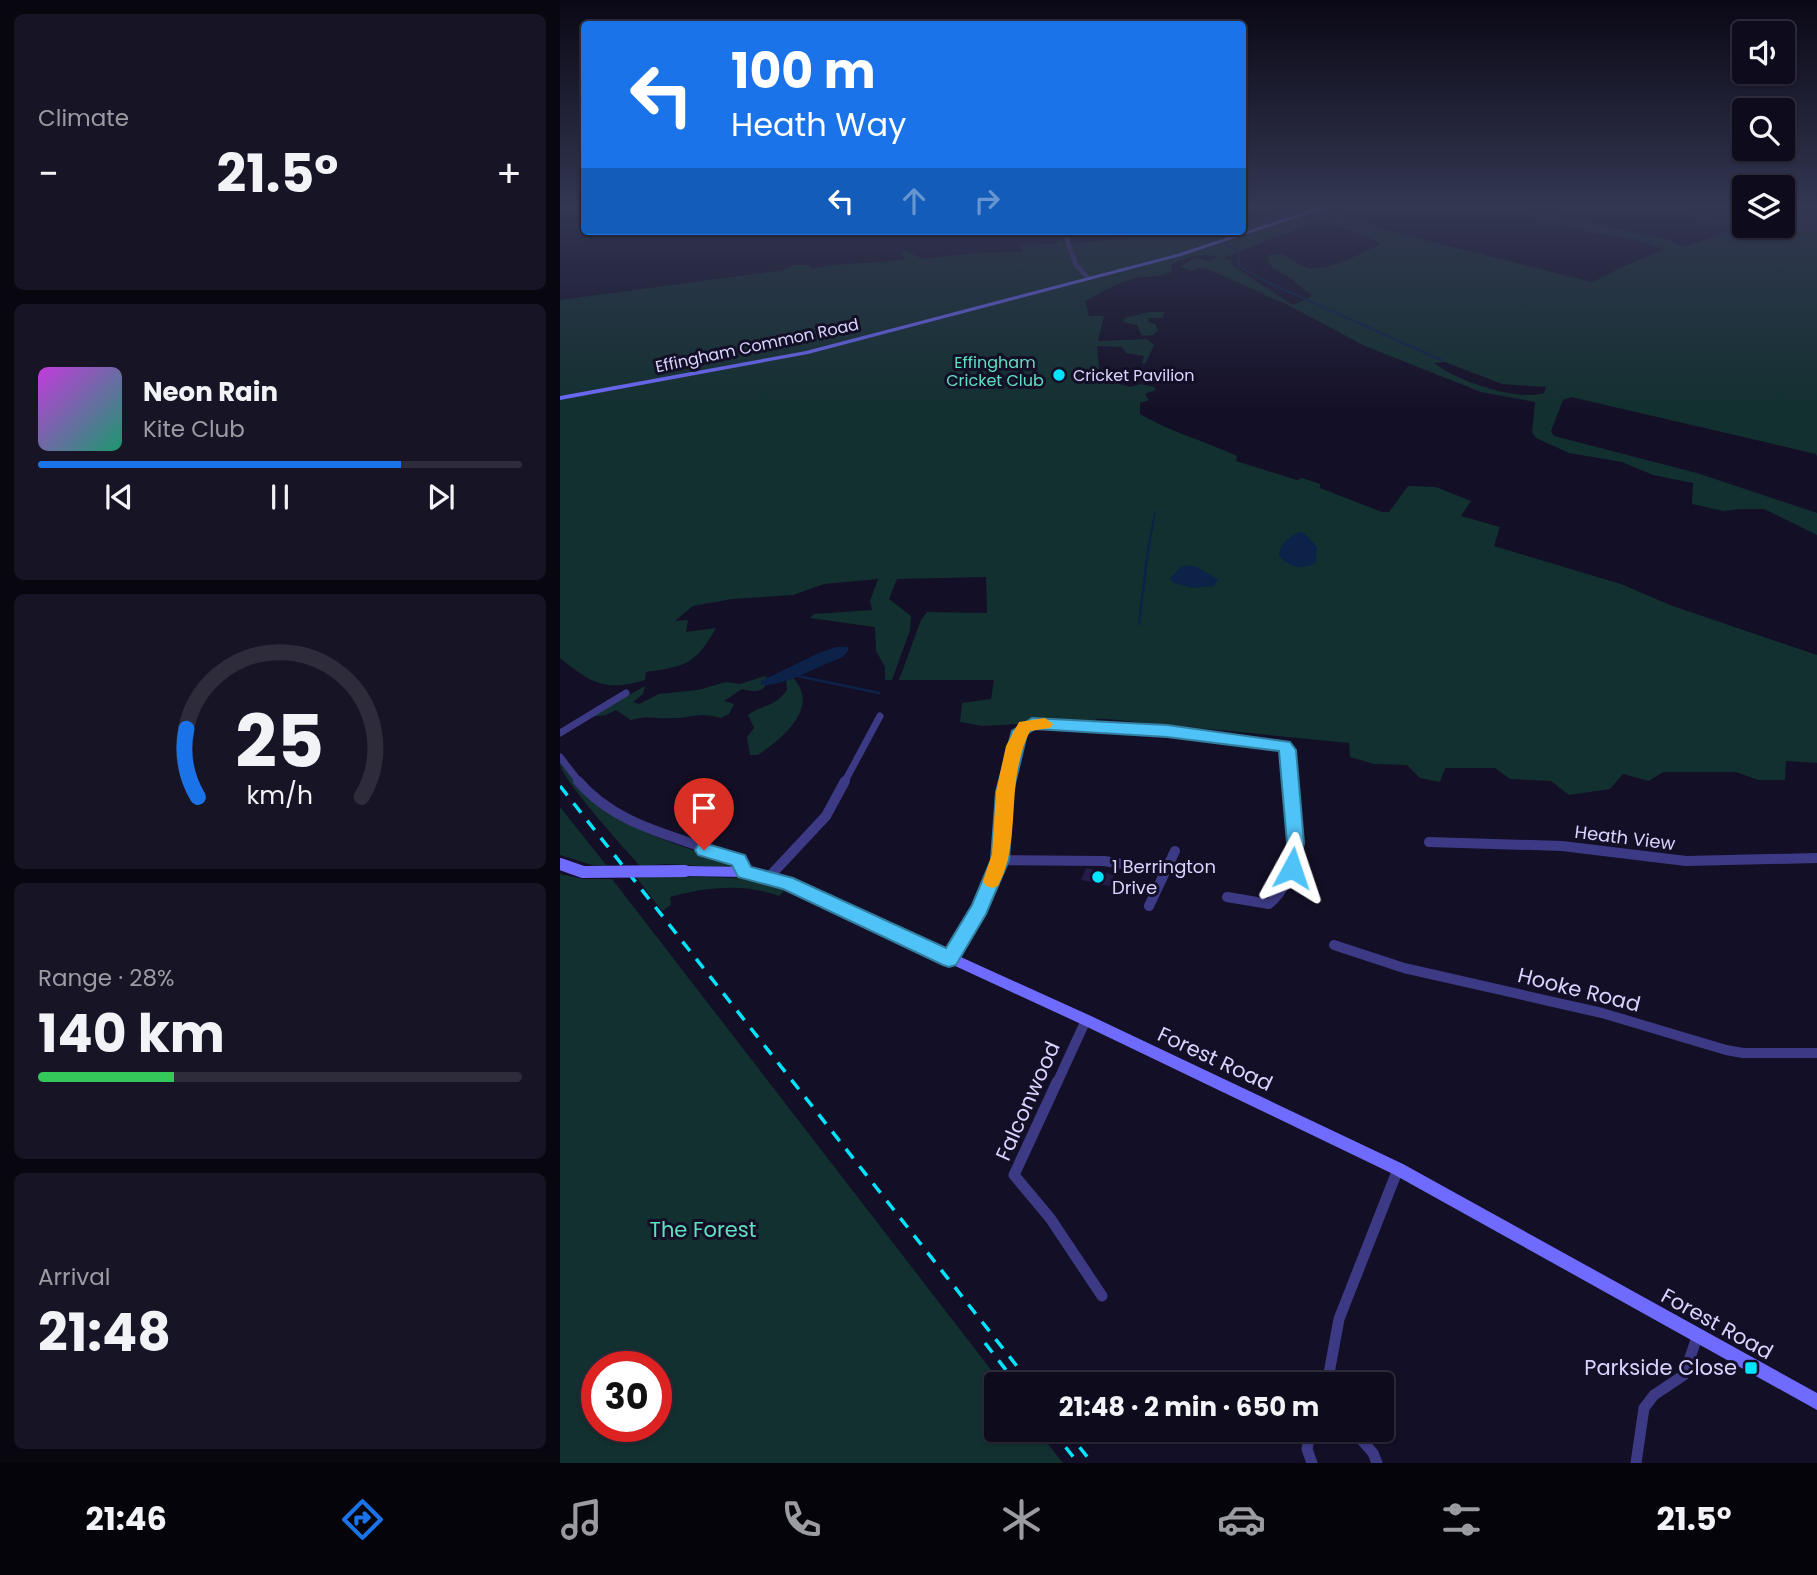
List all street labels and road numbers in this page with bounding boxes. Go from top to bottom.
street label: Effingham Common Road [653,313,861,378]
street label: Heath View [1573,819,1677,856]
street label: Hooke Road [1515,960,1643,1019]
street label: Forest Road [1153,1019,1277,1098]
street label: Falconwood [988,1036,1067,1165]
street label: Forest Road [1656,1281,1778,1366]

